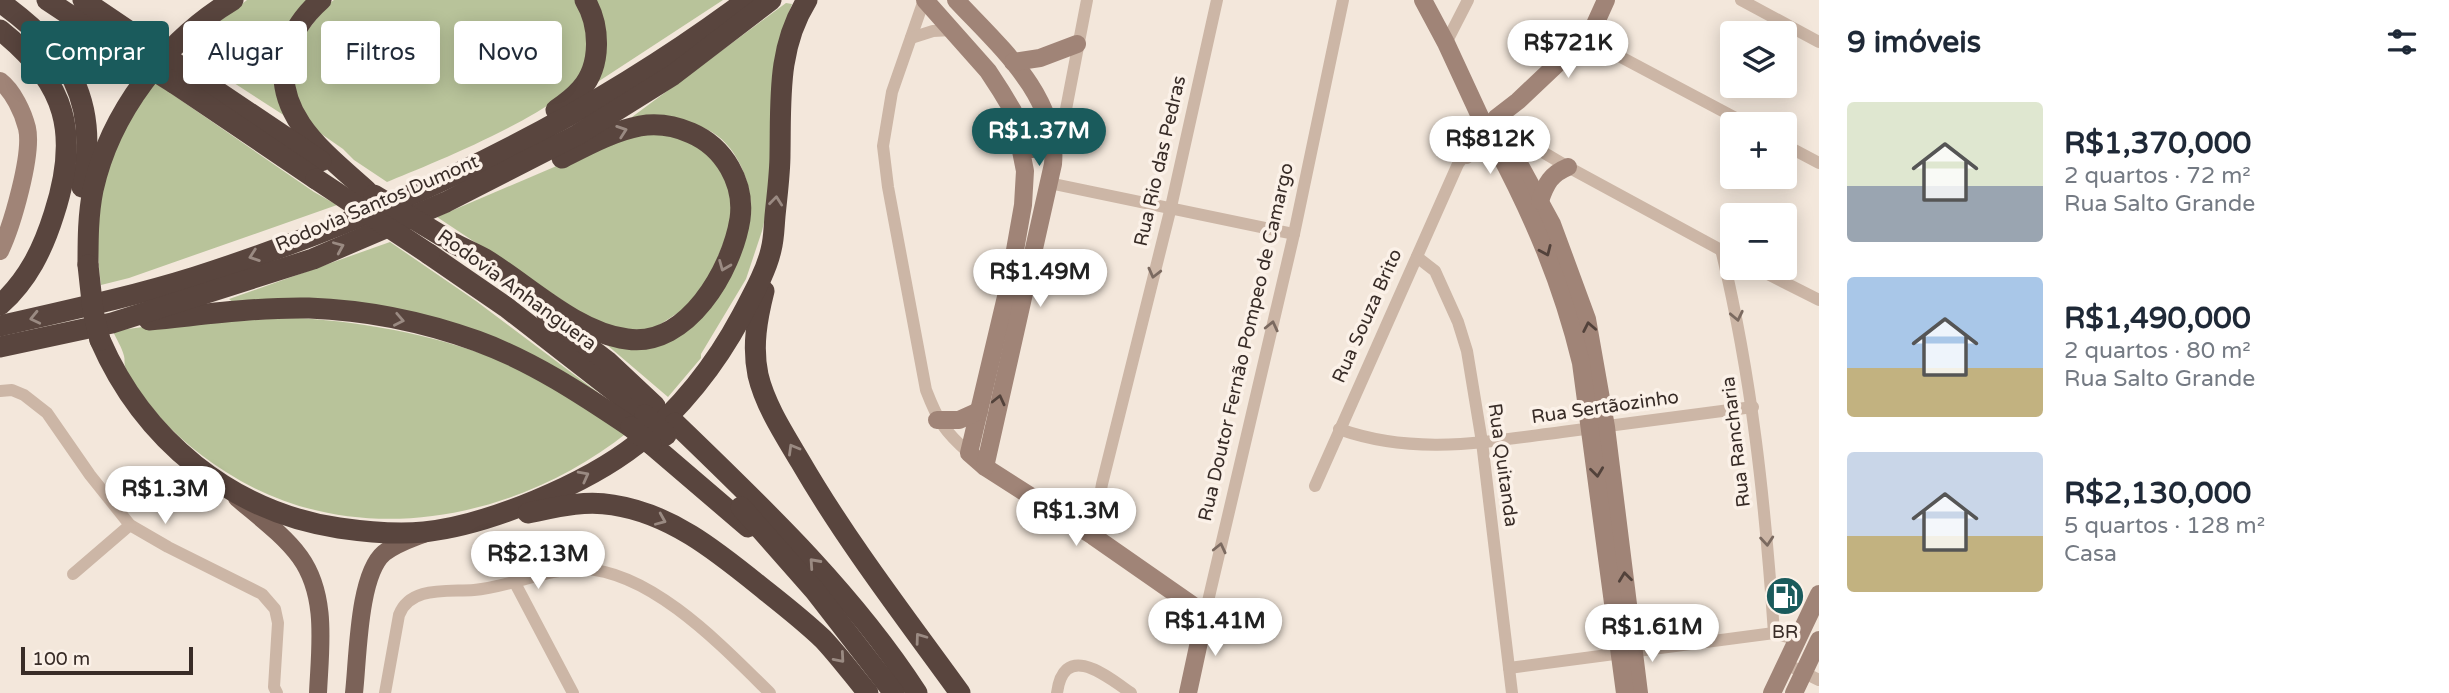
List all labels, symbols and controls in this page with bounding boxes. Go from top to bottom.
pin: R$721K [1511,20,1625,80]
chip: Comprar [21,21,169,84]
chip: Alugar [183,21,307,84]
chip: Filtros [321,21,440,84]
chip: Novo [454,21,562,84]
map controls [1720,21,1797,280]
button: layers [1720,21,1797,98]
icon: filters [2383,23,2421,61]
text: 9 imóveis [1847,24,1981,61]
text: R$721K [1523,29,1613,57]
street label: Rua Rio das Pedras [1130,74,1190,248]
pin: R$1.37M [974,108,1104,168]
button: + [1720,112,1797,189]
pin: R$812K [1433,116,1547,176]
text: R$1.37M [988,117,1090,145]
one-way arrow [616,125,628,139]
text: R$812K [1445,125,1535,153]
text: R$1,370,000 [2064,125,2251,162]
icon: home [1903,130,1987,214]
street label: Rodovia Santos Dumont [272,150,482,256]
street label: Rua Doutor Fernão Pompeo de Camargo [1194,161,1298,523]
text: 2 quartos · 72 m² [2064,162,2251,190]
text: Rua Salto Grande [2064,190,2255,218]
one-way arrow [769,195,784,206]
button: − [1720,203,1797,280]
street label: Rodovia Anhanguera [433,225,601,355]
one-way arrow [333,242,345,256]
one-way arrow [1538,244,1552,256]
street label: Rua Souza Brito [1328,246,1406,386]
one-way arrow [248,248,260,262]
pin: R$1.49M [975,250,1105,309]
text: R$1.49M [989,258,1091,286]
one-way arrow [718,259,732,271]
one-way arrow [1148,267,1163,279]
text: R$1,490,000 [2064,300,2251,337]
icon: home [1903,305,1987,389]
one-way arrow [29,310,41,325]
one-way arrow [1728,310,1743,322]
one-way arrow [393,312,405,327]
one-way arrow [1264,320,1278,332]
one-way arrow [1582,321,1597,333]
text: 2 quartos · 80 m² [2064,337,2251,365]
text: Rua Salto Grande [2064,365,2255,393]
street label: Rua Rancharia [1717,375,1755,509]
street label: Rua Sertãozinho [1530,386,1680,428]
one-way arrow [991,394,1005,406]
street label: Rua Quitanda [1483,402,1523,528]
one-way arrow [788,444,801,457]
pin: R$1.3M [108,466,222,526]
one-way arrow [1589,466,1604,478]
one-way arrow [577,471,590,484]
text: R$1.3M [121,475,209,503]
text: R$2,130,000 [2064,475,2251,512]
icon: home [1903,480,1987,564]
pin: R$1.3M [1019,489,1133,548]
text: R$1.3M [1032,497,1120,525]
one-way arrow [654,512,666,526]
text: 5 quartos · 128 m² [2064,512,2265,540]
pin: R$2.13M [473,532,603,591]
one-way arrow [1759,536,1774,547]
text: R$2.13M [487,540,589,568]
text: Casa [2064,540,2117,568]
one-way arrow [1212,542,1226,554]
one-way arrow [810,558,823,571]
one-way arrow [1618,571,1633,582]
fuel station icon: BR [1764,575,1806,617]
pin: R$1.41M [1150,598,1280,658]
pin: R$1.61M [1587,604,1717,664]
text: R$1.41M [1164,607,1266,635]
text: R$1.61M [1601,613,1703,641]
place label: BR [1772,621,1798,643]
one-way arrow [916,633,929,646]
scale bar [21,644,192,676]
text: 100 m [32,648,90,670]
one-way arrow [831,650,844,663]

